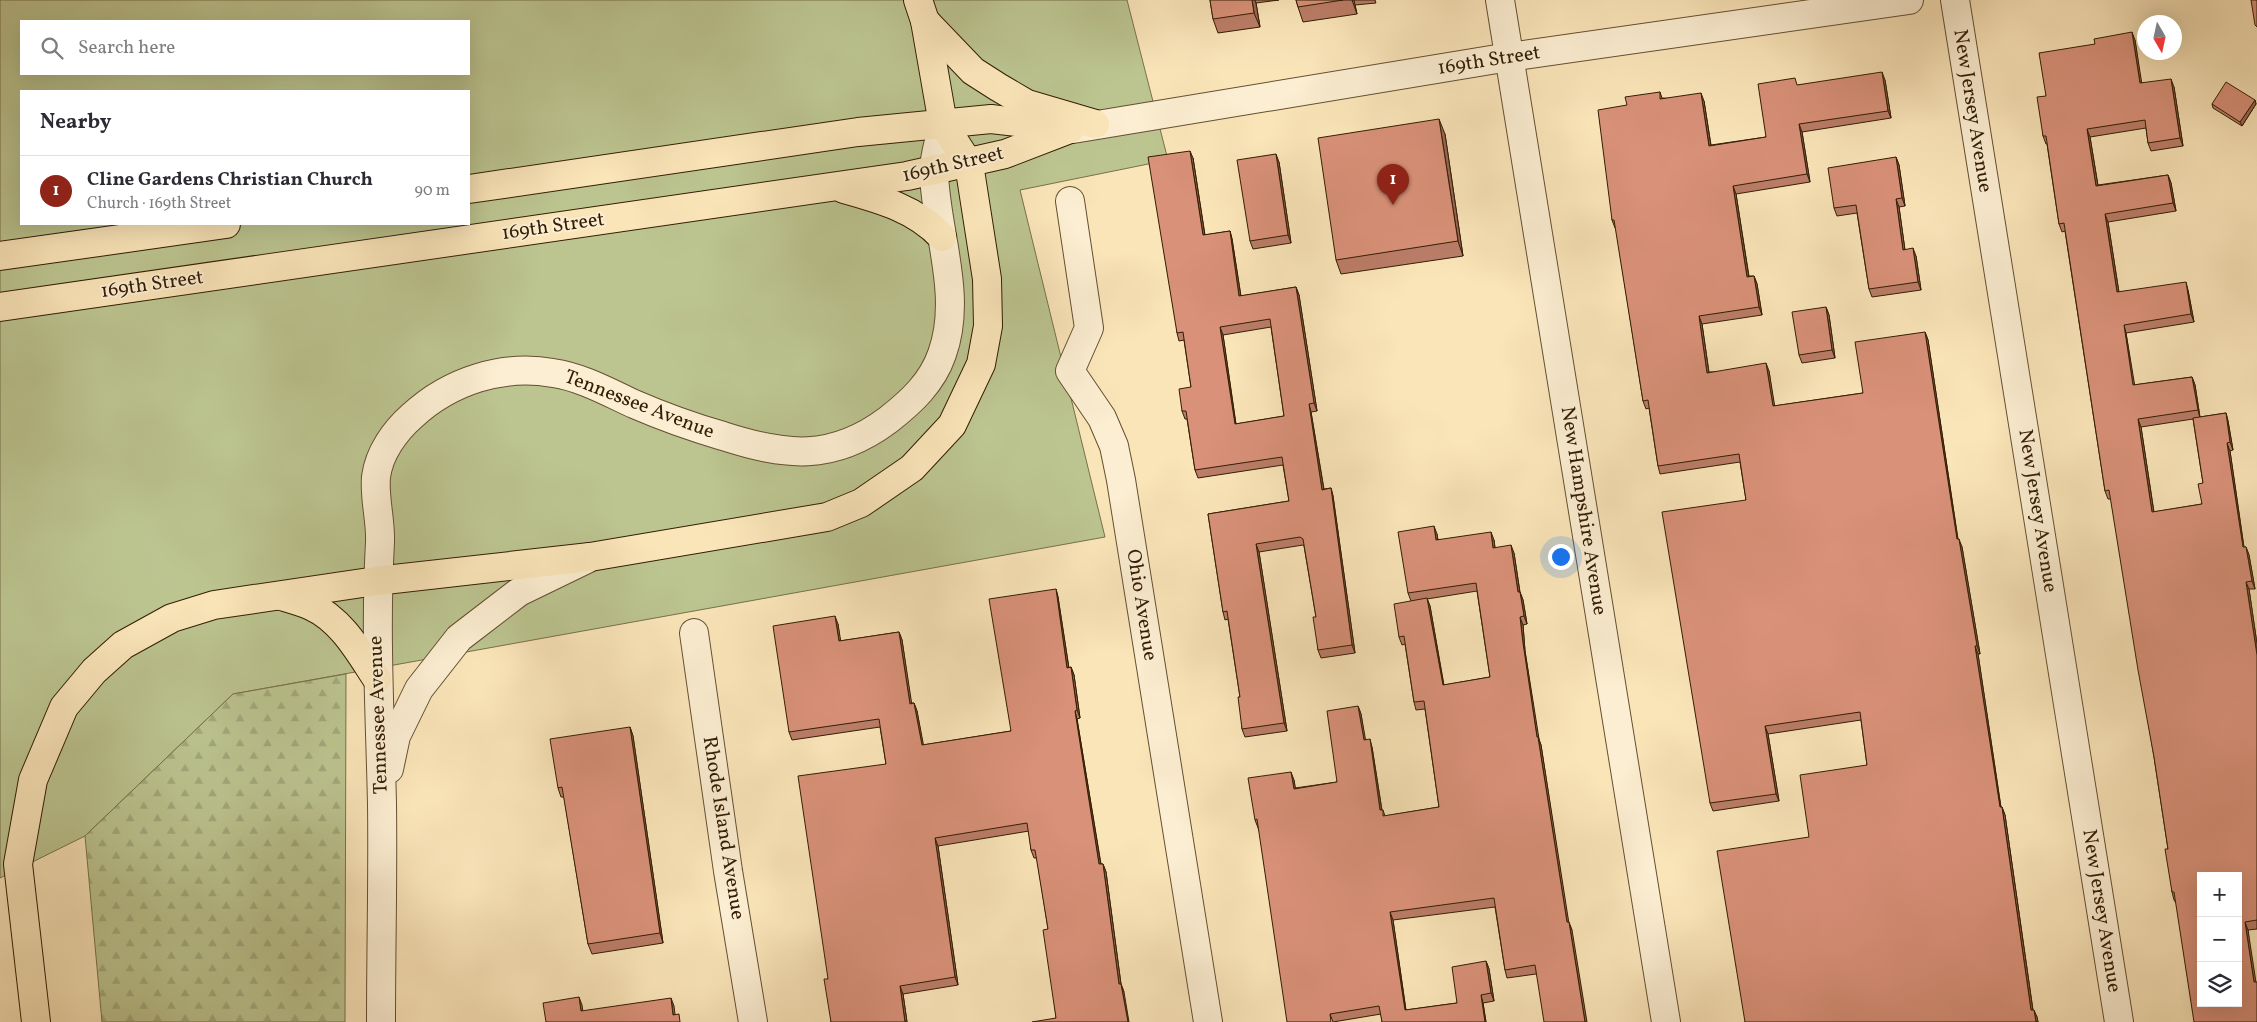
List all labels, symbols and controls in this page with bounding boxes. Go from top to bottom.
north arrow [2137,15,2182,60]
search box [20,20,470,75]
street label: New Jersey Avenue [1945,27,1999,195]
icon: search [38,34,66,62]
text: Search here [78,35,175,61]
street label: 169th Street [1436,39,1542,83]
text: Nearby [40,108,111,137]
street label: 169th Street [899,140,1007,190]
pin: 1 [1377,164,1409,205]
text: Cline Gardens Christian Church [87,167,373,193]
text: 1 [53,180,59,202]
text: 90 m [414,180,450,202]
text: Church · 169th Street [87,193,231,215]
street label: 169th Street [500,206,606,248]
street label: 169th Street [99,264,205,306]
street label: Tennessee Avenue [560,364,718,446]
street label: New Hampshire Avenue [1553,405,1613,617]
street label: New Jersey Avenue [2010,427,2064,595]
your location [1548,544,1574,570]
street label: Ohio Avenue [1118,547,1164,663]
street label: Tennessee Avenue [362,635,396,795]
street label: Rhode Island Avenue [695,734,751,922]
street label: New Jersey Avenue [2074,827,2128,995]
map controls [2197,872,2242,1007]
button: + [2197,872,2242,917]
button: − [2197,917,2242,962]
button: layers [2197,962,2242,1007]

